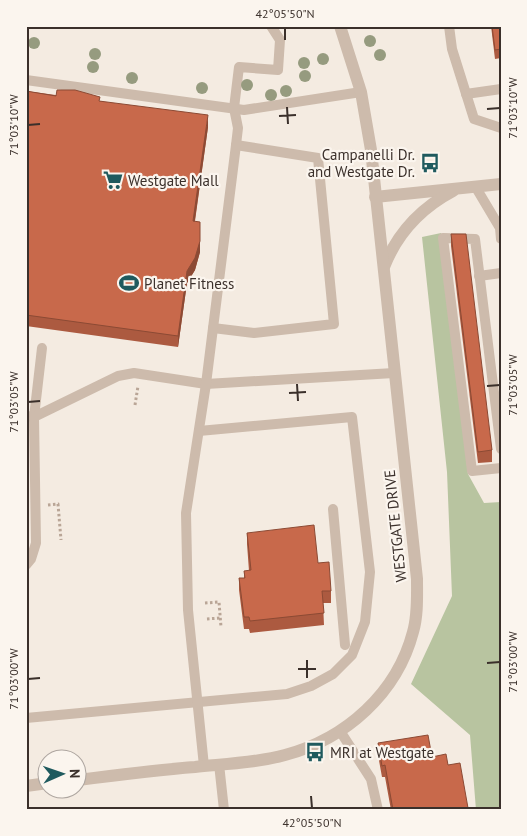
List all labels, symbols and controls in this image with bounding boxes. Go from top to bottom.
text: 42°05'50"N [255,6,315,21]
text: 71°03'10"W [505,77,520,139]
text: 71°03'10"W [6,94,21,156]
place label: Campanelli Dr. and Westgate Dr. [308,145,415,181]
bus stop icon: Campanelli Dr. and Westgate Dr. [419,152,441,174]
supermarket icon: Westgate Mall [102,169,124,191]
place label: Westgate Mall [128,171,219,190]
sports icon: Planet Fitness [118,272,140,294]
place label: Planet Fitness [144,274,234,293]
text: 71°03'05"W [505,354,520,416]
text: 71°03'05"W [6,371,21,433]
street label: WESTGATE DRIVE [380,469,410,583]
text: 71°03'00"W [505,631,520,693]
text: 71°03'00"W [6,648,21,710]
bus stop icon: MRI at Westgate [304,741,326,763]
place label: MRI at Westgate [330,743,434,762]
north arrow [38,748,88,798]
text: N [66,769,84,778]
text: 42°05'50"N [282,815,342,830]

